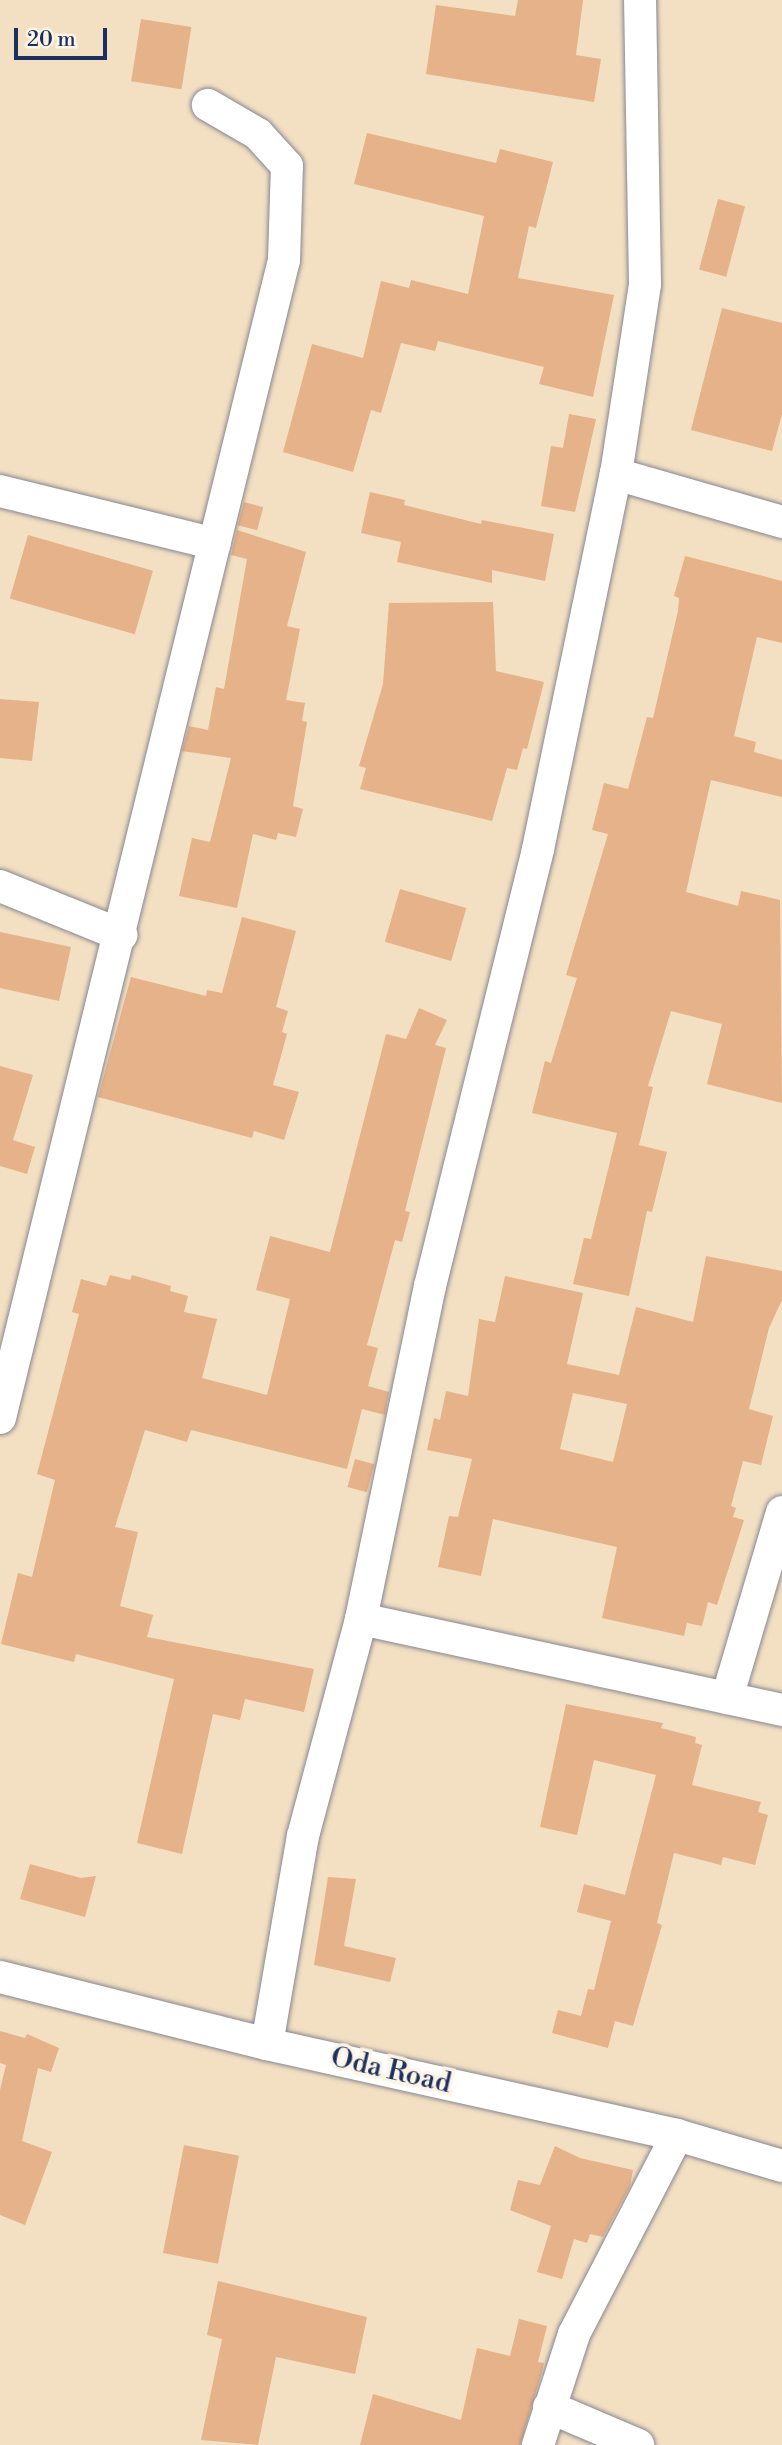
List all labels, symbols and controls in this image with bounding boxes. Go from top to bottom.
scale bar [18,14,110,58]
text: 20 m [27,27,76,53]
street label: Oda Road [327,2041,455,2101]

